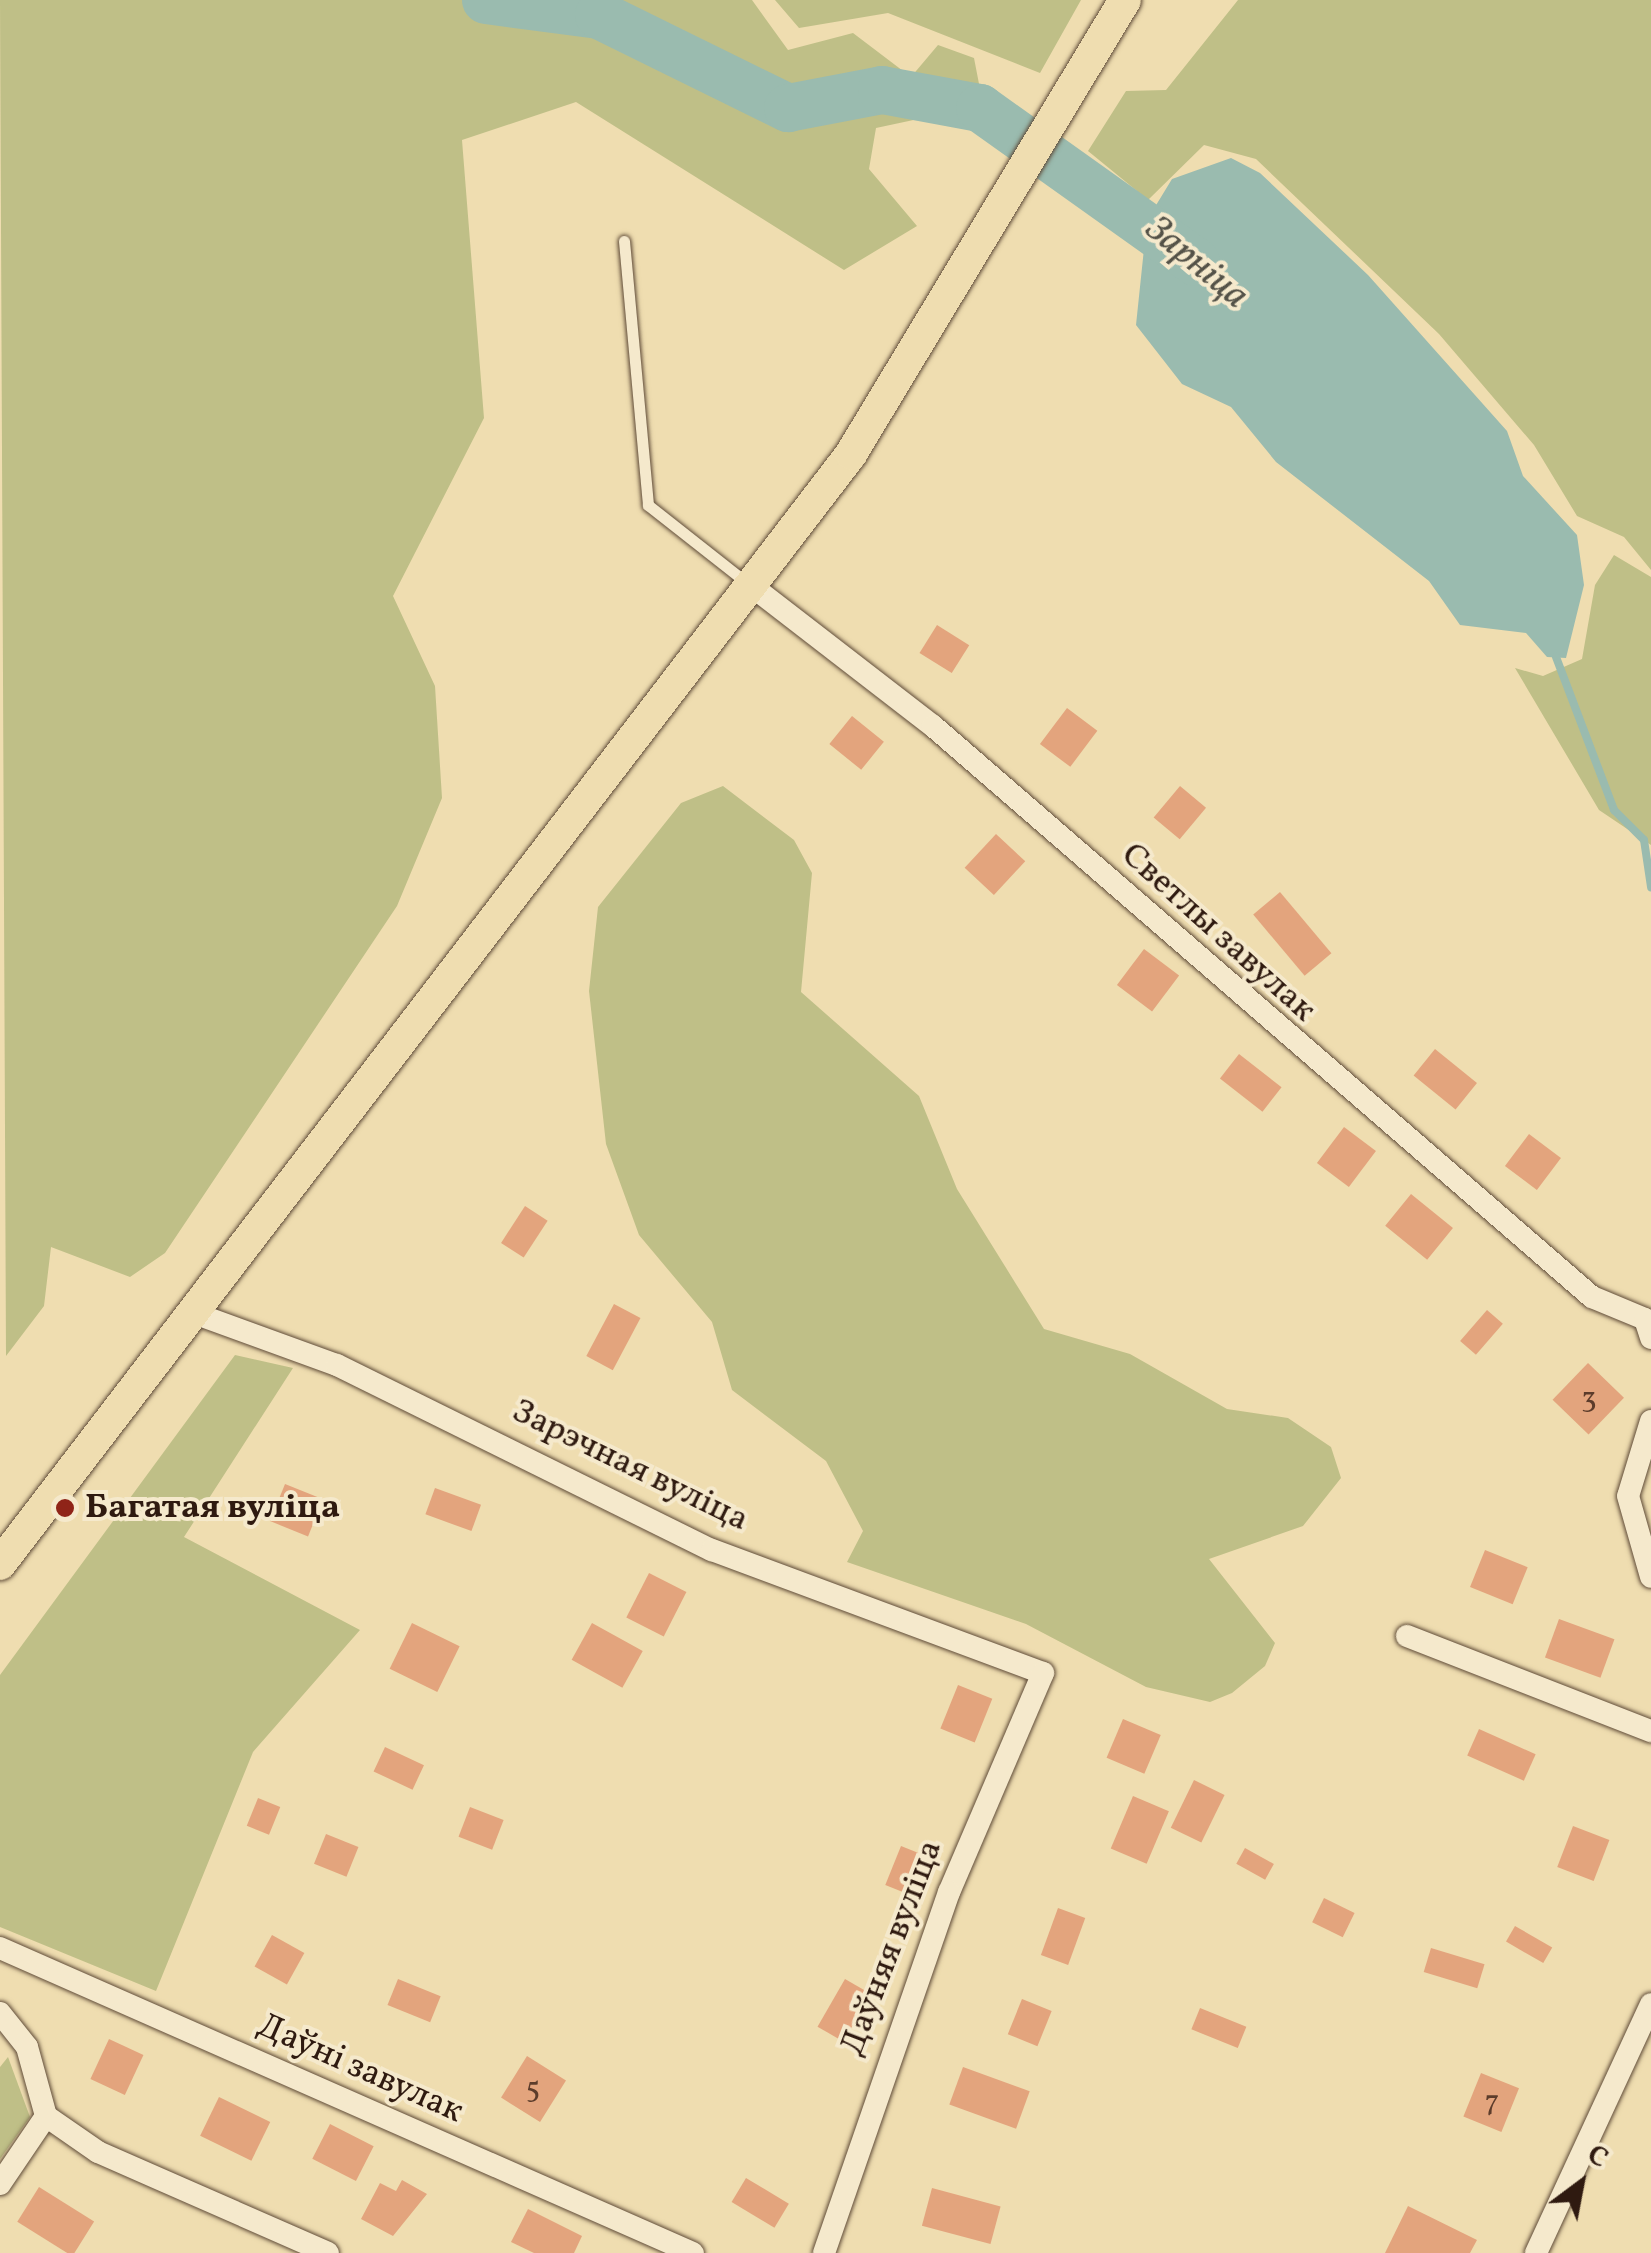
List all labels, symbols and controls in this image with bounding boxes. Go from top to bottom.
water label: Зарніца [1135,208,1257,320]
street label: Светлы завулак [1112,835,1324,1031]
house number: 3 [1581,1381,1597,1417]
street label: Зарэчная вуліца [505,1391,755,1541]
place label: Багатая вуліца [85,1487,340,1529]
marker: Багатая вуліца [54,1497,76,1519]
street label: Даўняя вуліца [832,1834,952,2062]
street label: Даўні завулак [251,2005,469,2133]
house number: 5 [526,2071,540,2107]
house number: 7 [1485,2084,1499,2120]
north arrow [1531,2133,1631,2233]
text: С [1579,2136,1615,2178]

